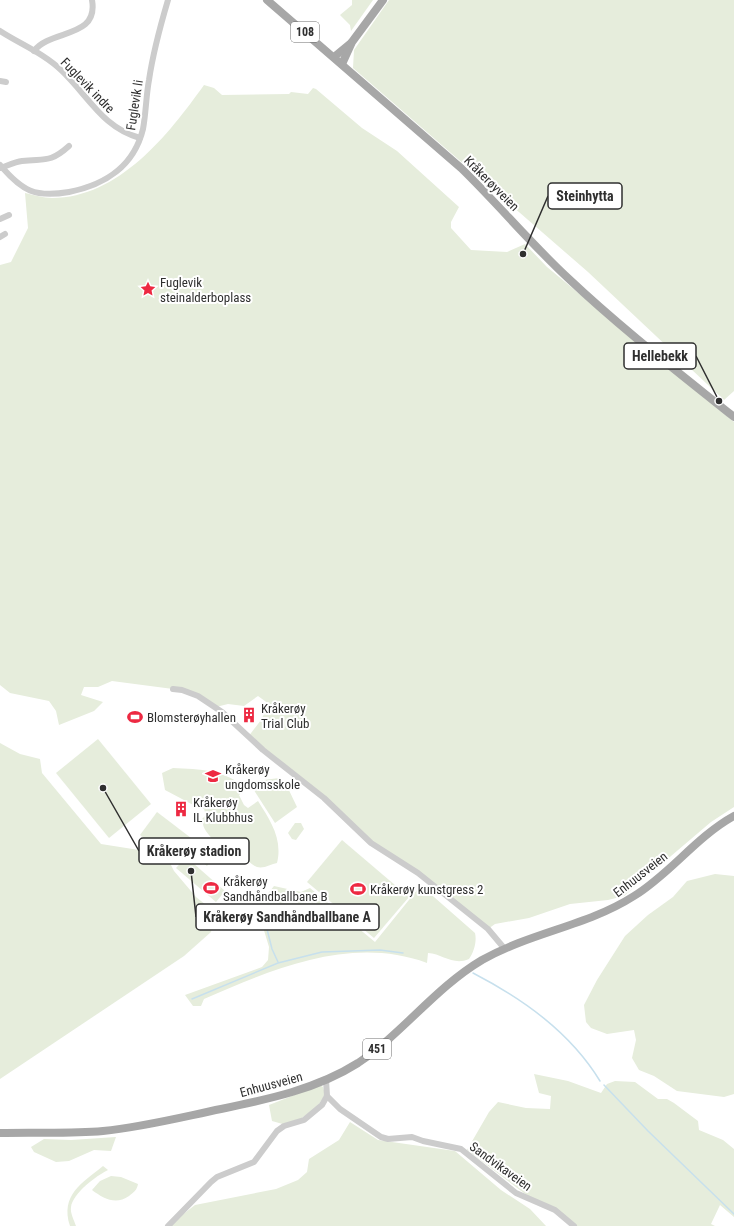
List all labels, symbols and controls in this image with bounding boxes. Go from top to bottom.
road number: 108 [291,22,319,42]
street label: Fuglevik indre [58,55,118,116]
street label: Fuglevik li [123,79,146,132]
street label: Kråkerøyveien [461,153,522,214]
callout: Steinhytta [548,183,622,209]
text: Steinhytta [556,188,614,204]
place label: Fuglevik steinalderboplass [160,275,251,305]
place icon: Fuglevik steinalderboplass [139,280,157,298]
callout: Hellebekk [624,343,696,369]
text: Hellebekk [632,348,688,364]
place label: Kråkerøy Trial Club [261,701,309,731]
building icon: Kråkerøy Trial Club [240,706,258,724]
sports icon: Blomsterøyhallen [126,708,144,726]
place label: Blomsterøyhallen [147,710,236,725]
place label: Kråkerøy ungdomsskole [225,762,300,792]
school or university icon: Kråkerøy ungdomsskole [204,767,222,785]
place label: Kråkerøy IL Klubbhus [193,795,253,825]
building icon: Kråkerøy IL Klubbhus [172,800,190,818]
callout: Kråkerøy stadion [139,838,249,864]
text: Kråkerøy stadion [147,843,241,859]
street label: Enhuusveien [610,849,670,900]
place label: Kråkerøy Sandhåndballbane B [223,874,328,904]
sports icon: Kråkerøy Sandhåndballbane B [202,879,220,897]
sports icon: Kråkerøy kunstgress 2 [349,880,367,898]
place label: Kråkerøy kunstgress 2 [370,882,484,897]
callout: Kråkerøy Sandhåndballbane A [196,904,379,930]
text: Kråkerøy Sandhåndballbane A [203,909,371,925]
road number: 451 [363,1039,391,1059]
street label: Enhuusveien [238,1069,304,1100]
street label: Sandvikaveien [467,1139,535,1194]

